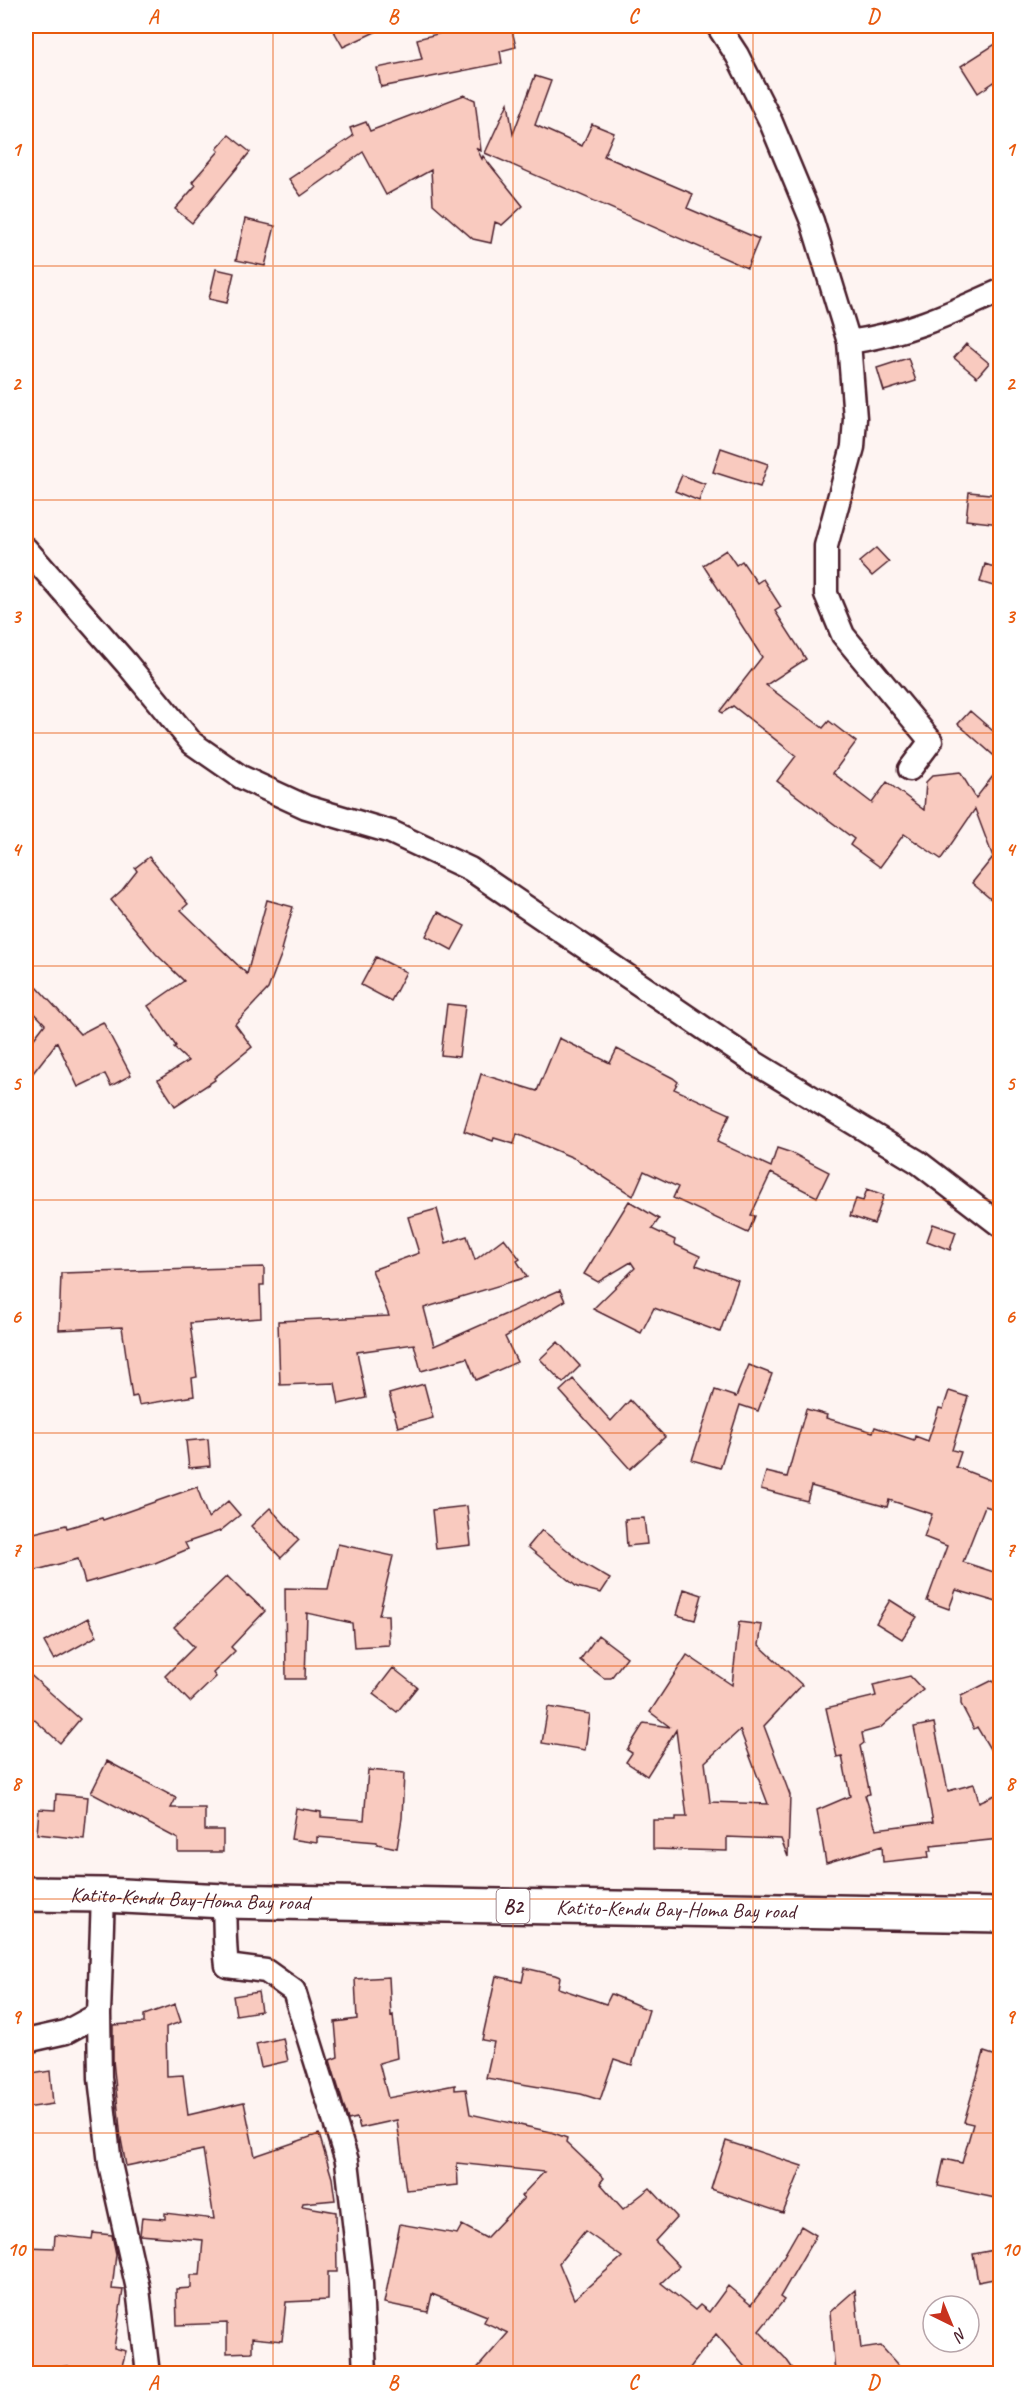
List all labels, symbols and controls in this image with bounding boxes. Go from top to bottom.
text: A [148,4,160,29]
text: B [388,4,400,29]
text: C [628,4,640,29]
text: D [867,4,881,29]
text: 1 [12,137,23,162]
text: 1 [1006,137,1017,162]
text: 2 [12,371,23,396]
text: 2 [1006,371,1017,396]
text: 3 [12,604,23,629]
text: 3 [1006,604,1017,629]
text: 4 [12,837,24,862]
text: 4 [1006,837,1018,862]
text: 5 [12,1071,23,1096]
text: 5 [1006,1071,1017,1096]
text: 6 [11,1304,22,1329]
text: 6 [1005,1304,1016,1329]
text: 7 [12,1537,23,1562]
text: 7 [1006,1537,1017,1562]
text: 8 [12,1771,24,1796]
text: 8 [1006,1771,1018,1796]
street label: Katito-Kendu Bay-Homa Bay road [70,1882,313,1916]
road number: B2 [496,1889,530,1923]
street label: Katito-Kendu Bay-Homa Bay road [556,1894,799,1924]
text: 9 [12,2004,23,2029]
text: 9 [1006,2004,1017,2029]
text: 10 [7,2237,27,2262]
text: 10 [1001,2237,1021,2262]
north arrow [921,2294,981,2354]
text: N [948,2324,971,2347]
text: A [148,2370,160,2395]
text: B [388,2370,400,2395]
text: C [628,2370,640,2395]
text: D [867,2370,881,2395]

